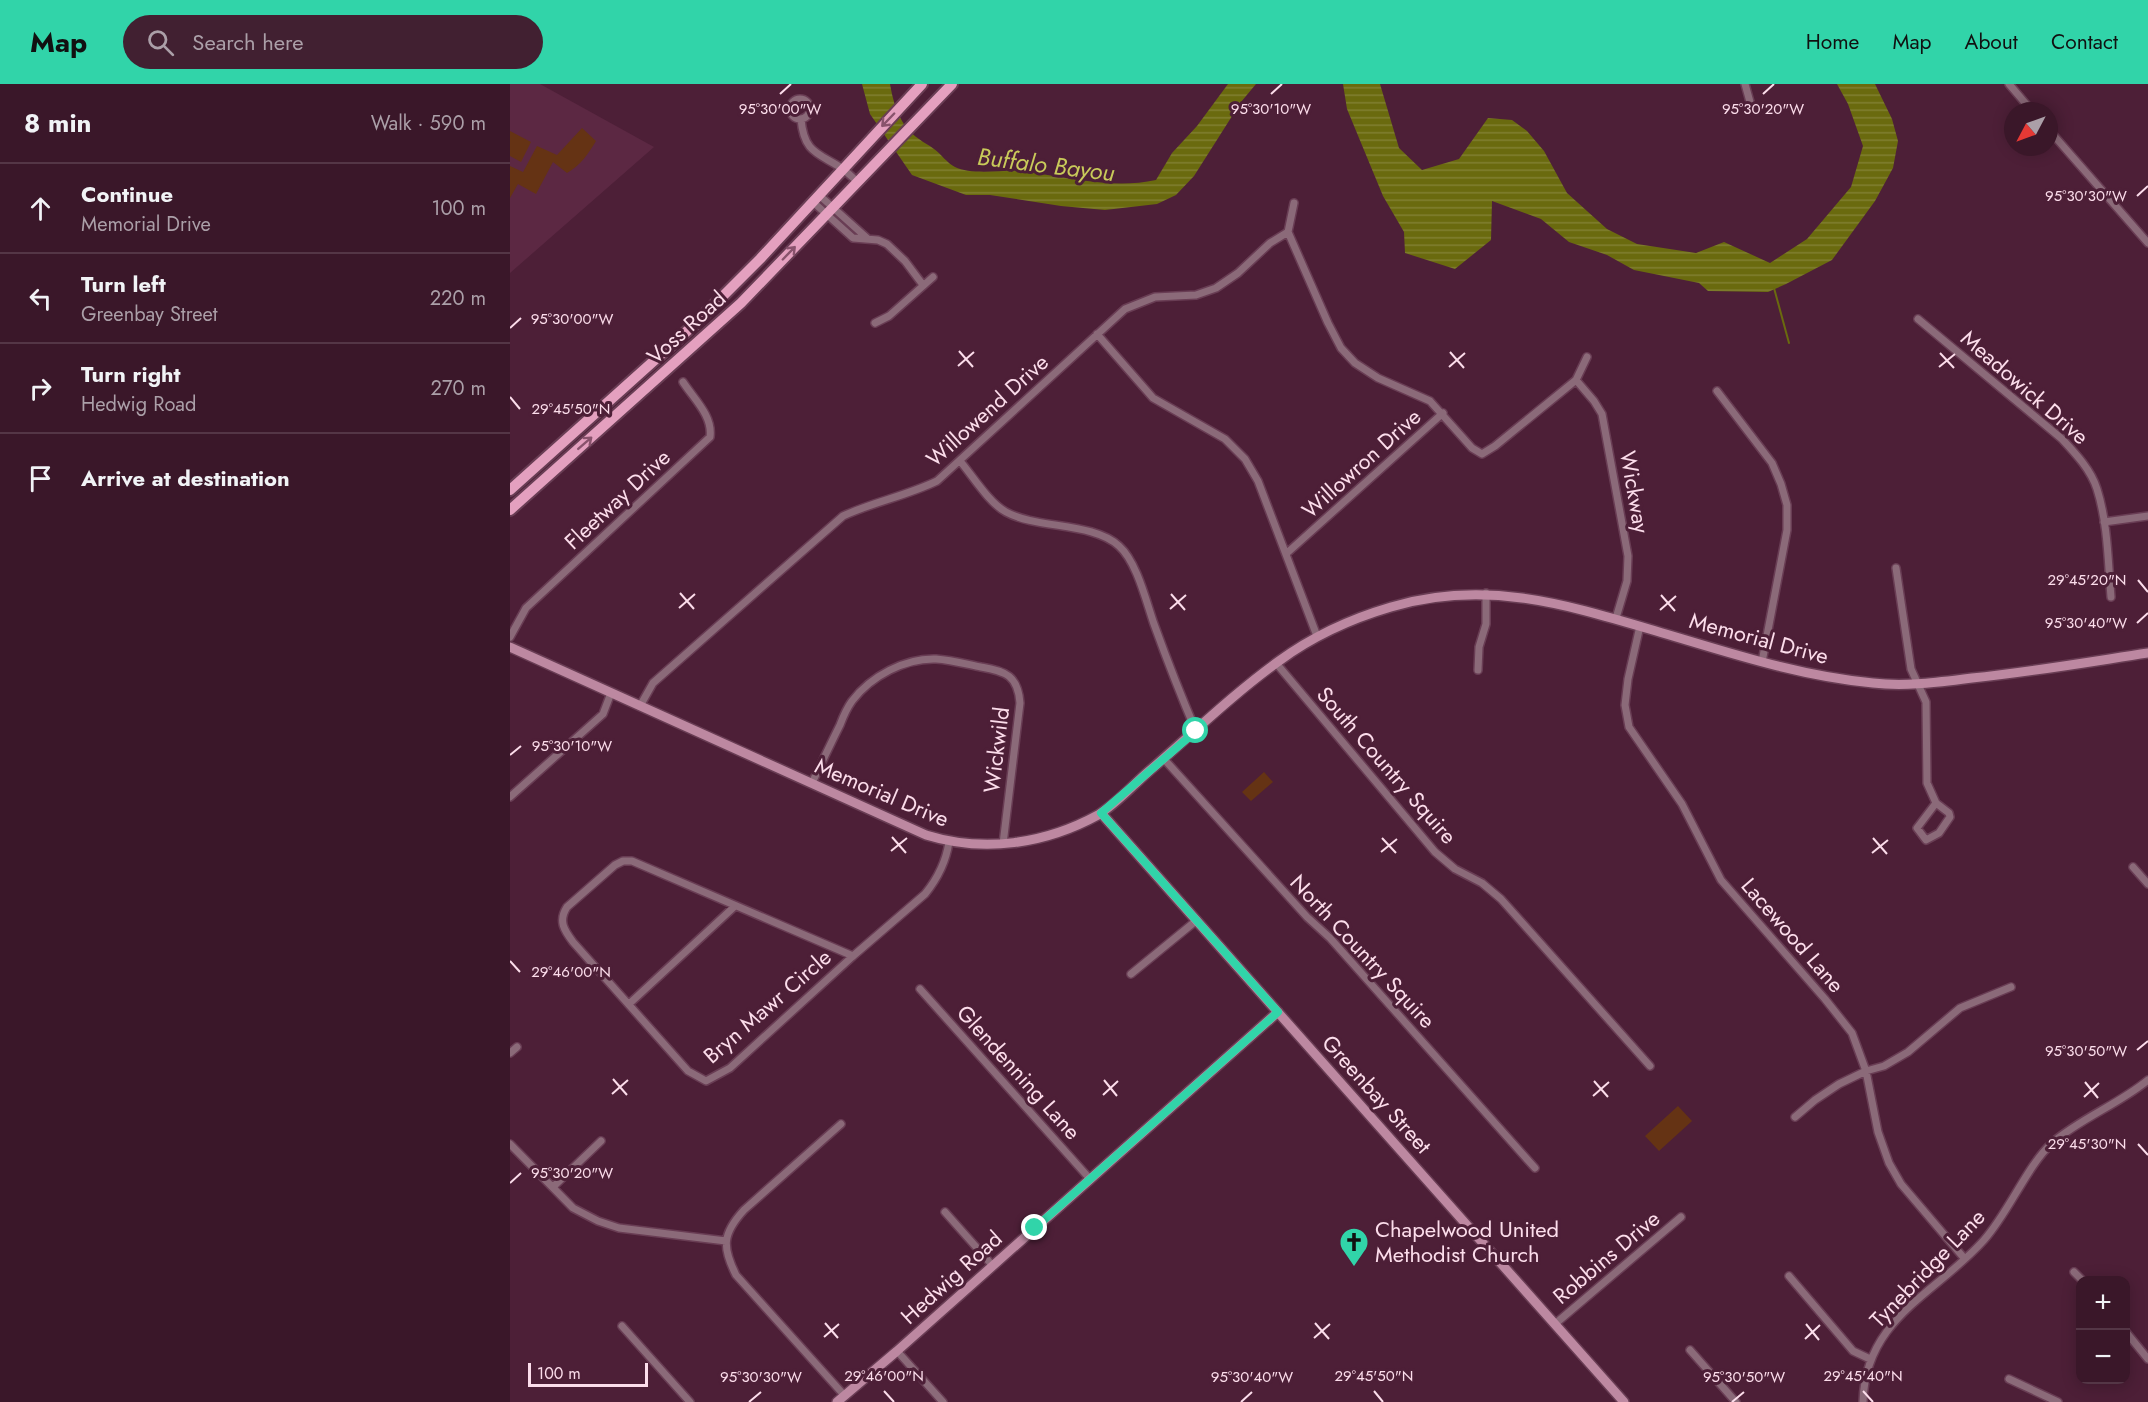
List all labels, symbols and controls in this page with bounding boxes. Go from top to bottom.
search box [123,15,543,69]
text: Map [30,22,87,63]
icon: search [144,26,177,59]
text: Search here [192,26,304,58]
text: Home [1806,27,1859,57]
text: Map [1892,27,1932,57]
text: About [1965,27,2018,57]
text: Contact [2051,27,2118,57]
text: 95°30'00"W [739,98,821,120]
text: 95°30'10"W [1231,98,1311,120]
text: 95°30'20"W [1722,98,1804,120]
north arrow [2004,102,2058,156]
text: 8 min [24,104,92,142]
text: Walk · 590 m [371,109,486,138]
one-way arrow [881,112,895,127]
water label: Buffalo Bayou [975,139,1117,190]
text: Continue [81,178,173,210]
text: 95°30'30"W [2045,185,2127,207]
icon: ahead [24,192,57,225]
text: 100 m [431,194,486,223]
text: Memorial Drive [81,210,211,239]
one-way arrow [782,246,796,261]
text: Turn left [81,268,166,300]
icon: left [24,282,57,315]
street label: Voss Road [639,283,733,371]
text: 220 m [430,284,486,313]
text: Greenbay Street [81,300,218,329]
text: 95°30'00"W [531,308,613,330]
street label: Meadowick Drive [1954,322,2096,452]
street label: Willowend Drive [919,346,1055,474]
text: Turn right [81,358,181,390]
icon: right [24,372,57,405]
text: 270 m [431,374,486,403]
text: Hedwig Road [81,390,196,419]
text: 29°45'50"N [532,398,610,420]
street label: Willowron Drive [1294,401,1428,525]
one-way arrow [577,436,592,450]
street label: Fleetway Drive [557,441,677,557]
street label: Wickway [1612,448,1658,536]
icon: arrive [24,462,57,495]
text: Arrive at destination [81,462,290,494]
text: 29°45'20"N [2048,569,2126,591]
street label: Memorial Drive [1686,604,1832,672]
text: 95°30'40"W [2045,612,2127,634]
street label: South Country Squire [1310,679,1464,851]
street label: Wickwild [975,705,1017,795]
route start [1182,717,1208,743]
text: 95°30'10"W [532,735,612,757]
street label: Memorial Drive [810,749,954,835]
street label: North Country Squire [1283,867,1443,1035]
street label: Lacewood Lane [1734,870,1852,1000]
street label: Bryn Mawr Circle [696,941,838,1071]
text: 29°46'00"N [531,961,611,983]
street label: Glendenning Lane [950,997,1088,1147]
street label: Greenbay Street [1315,1027,1440,1161]
text: 95°30'50"W [2045,1040,2127,1062]
text: 29°45'30"N [2048,1133,2126,1155]
text: 95°30'20"W [531,1162,613,1184]
street label: Tynebridge Lane [1862,1201,1992,1335]
street label: Robbins Drive [1546,1203,1666,1311]
place label: Chapelwood United Methodist Church [1375,1213,1559,1270]
route end [1021,1214,1047,1240]
street label: Hedwig Road [893,1223,1009,1331]
church icon: Chapelwood United Methodist Church [1338,1226,1370,1268]
map controls [2076,1276,2130,1384]
button: + [2076,1276,2130,1330]
button: − [2076,1330,2130,1384]
scale bar [528,1360,648,1388]
text: 100 m [537,1362,581,1385]
text: 29°46'00"N [844,1365,924,1387]
text: 29°45'50"N [1335,1365,1413,1387]
text: 29°45'40"N [1823,1365,1903,1387]
text: 95°30'30"W [720,1366,802,1388]
text: 95°30'40"W [1211,1366,1293,1388]
text: 95°30'50"W [1703,1366,1785,1388]

